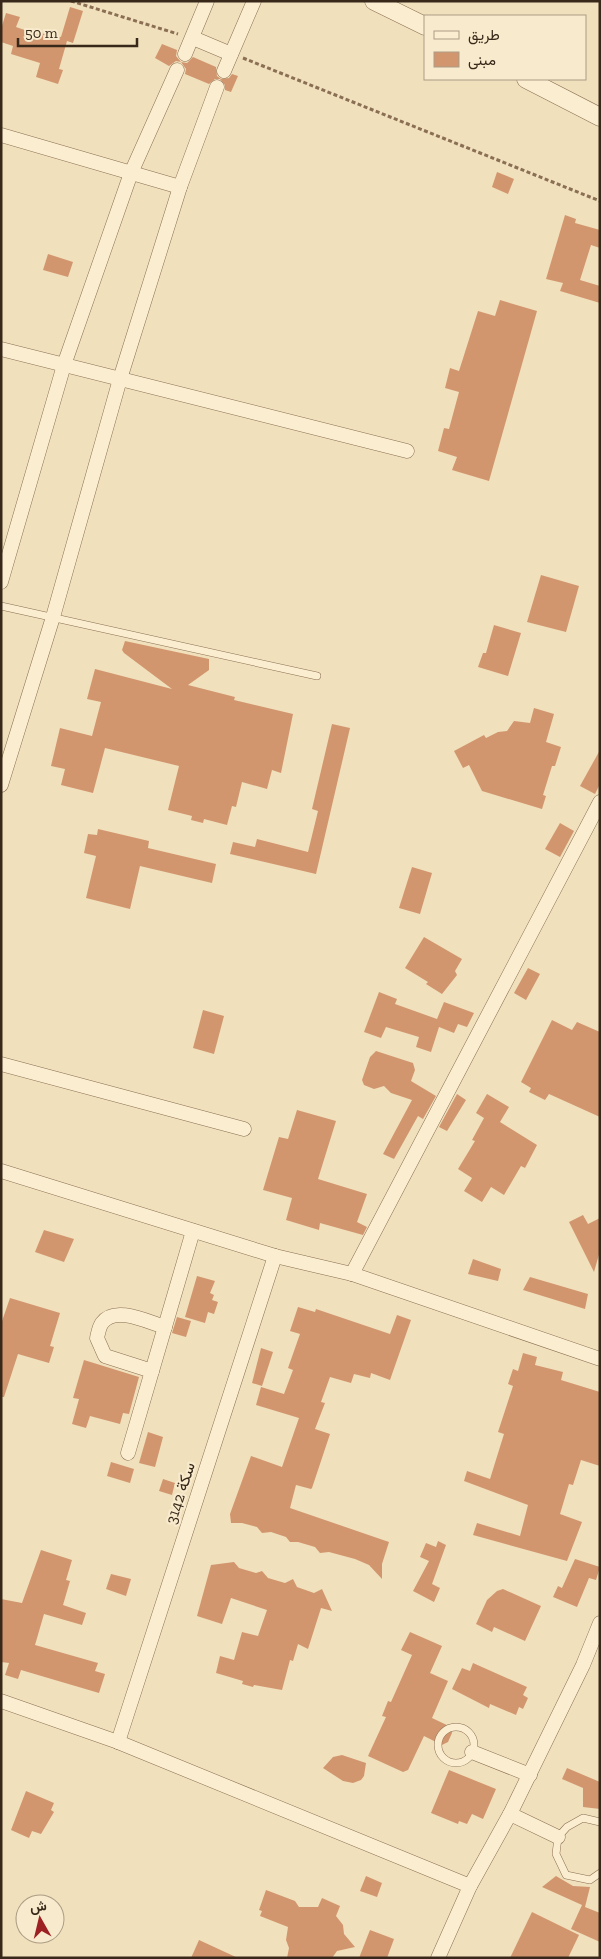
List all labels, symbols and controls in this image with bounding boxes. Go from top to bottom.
scale bar [18,15,136,47]
legend [424,15,586,80]
text: 50 m [25,24,58,42]
text: طريق [468,26,500,45]
text: مبنى [468,51,496,70]
street label: سكة 3142 [161,1460,199,1526]
north arrow [15,1894,65,1944]
text: ش [29,1897,48,1916]

